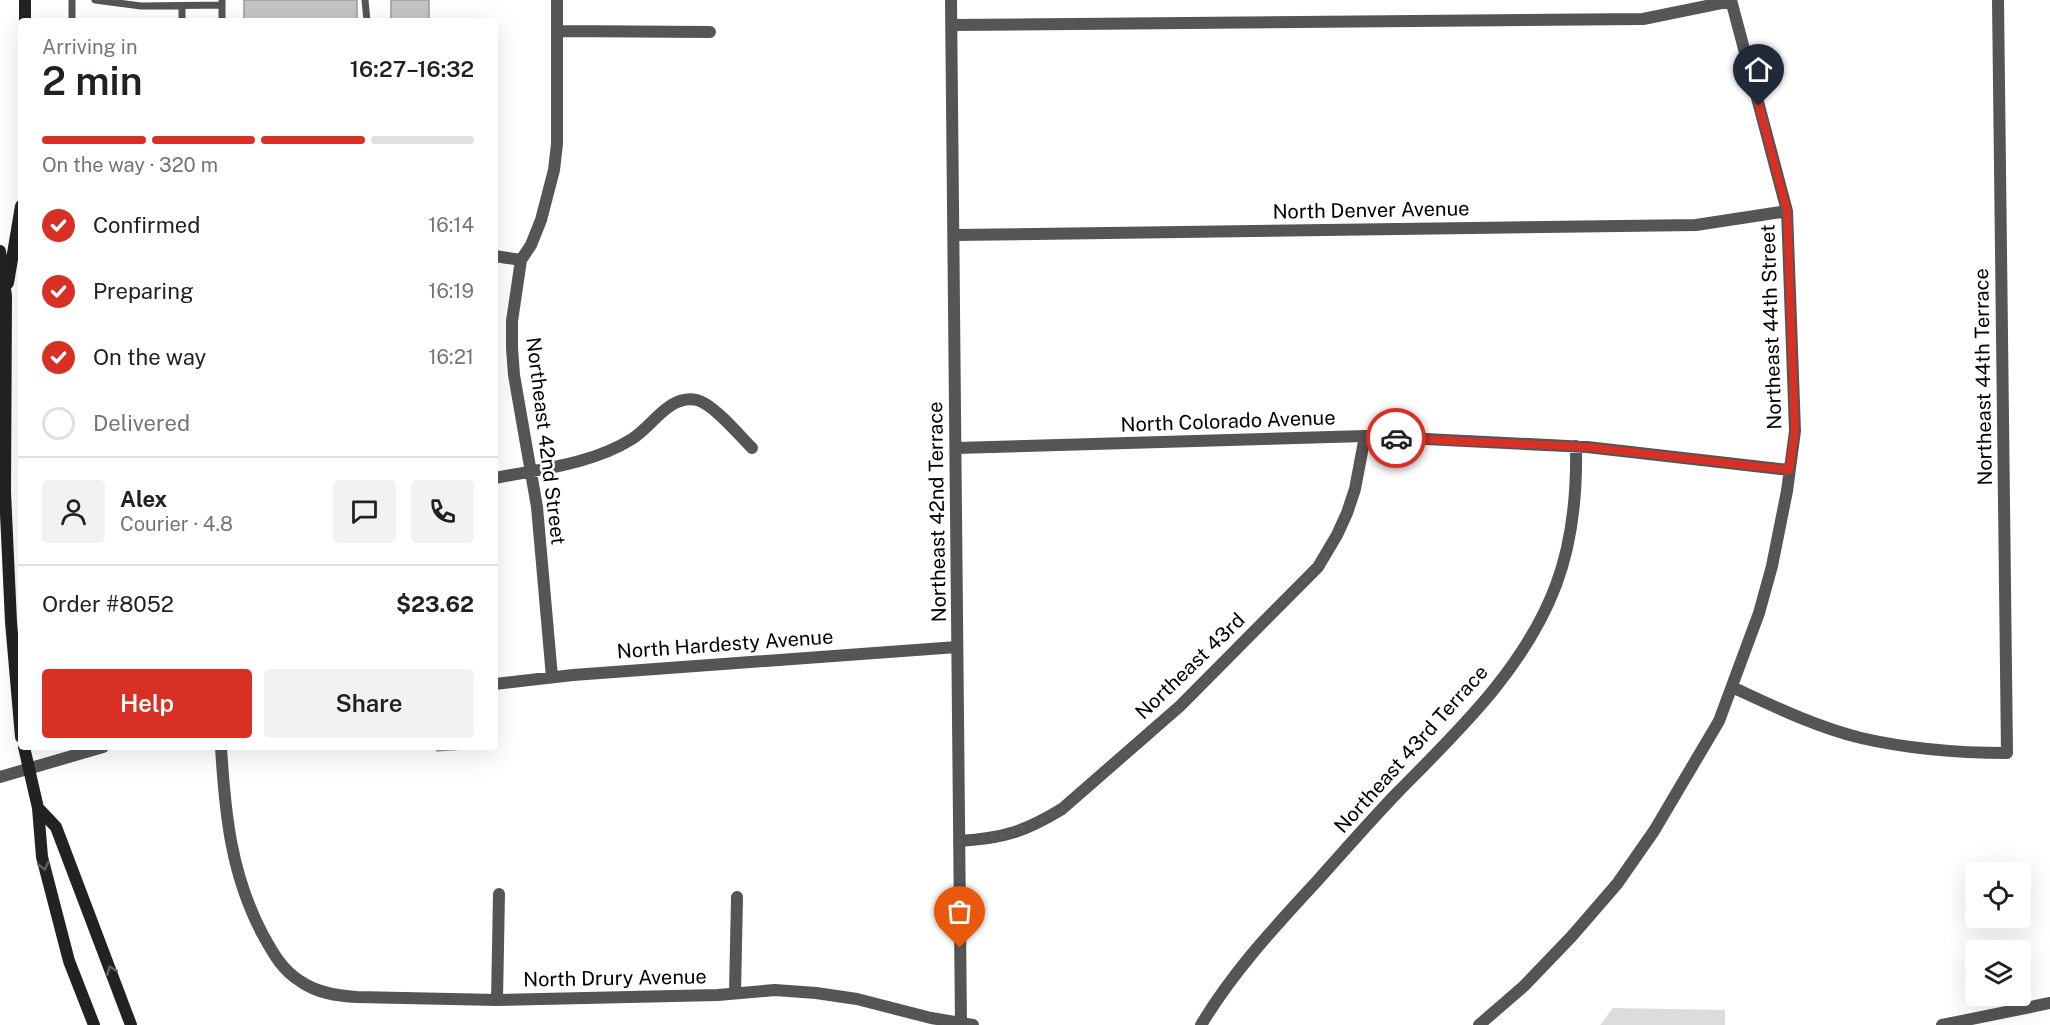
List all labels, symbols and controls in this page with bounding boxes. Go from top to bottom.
text: Arriving in [42,35,137,59]
pin [1733,44,1784,106]
icon: home [1742,53,1775,86]
text: 16:27–16:32 [350,56,474,82]
text: 2 min [42,58,143,104]
text: On the way · 320 m [42,153,218,177]
street label: North Denver Avenue [1272,196,1470,224]
icon: check [42,209,75,242]
text: Confirmed [93,212,200,238]
text: 16:14 [428,213,474,237]
street label: Northeast 44th Street [1755,224,1787,430]
street label: Northeast 44th Terrace [1969,268,1997,486]
icon: check [42,275,75,308]
text: Preparing [93,278,194,304]
text: 16:19 [428,279,474,303]
street label: Northeast 42nd Street [521,336,571,546]
icon: check [42,341,75,374]
text: On the way [93,344,206,370]
text: 16:21 [428,345,474,369]
street label: Northeast 42nd Terrace [923,401,951,623]
street label: North Colorado Avenue [1120,405,1336,437]
courier [1366,408,1426,468]
text: Delivered [93,410,190,436]
icon: car [1380,422,1413,455]
button: person [42,480,105,543]
button: chat [333,480,396,543]
button: phone [411,480,474,543]
text: Alex [120,486,167,512]
text: Courier · 4.8 [120,512,233,536]
text: Order #8052 [42,591,174,617]
text: $23.62 [396,591,474,617]
street label: Northeast 43rd [1130,608,1250,724]
street label: North Hardesty Avenue [616,624,834,664]
street label: Northeast 43rd Terrace [1329,660,1493,838]
button: Help [42,669,252,738]
button: Share [264,669,474,738]
one-way arrow [37,860,49,871]
map controls [1965,862,2031,1006]
button: locate [1965,862,2031,928]
pin [934,886,985,948]
icon: bag [943,895,976,928]
button: layers [1965,940,2031,1006]
street label: North Drury Avenue [523,964,707,992]
one-way arrow [105,965,118,976]

